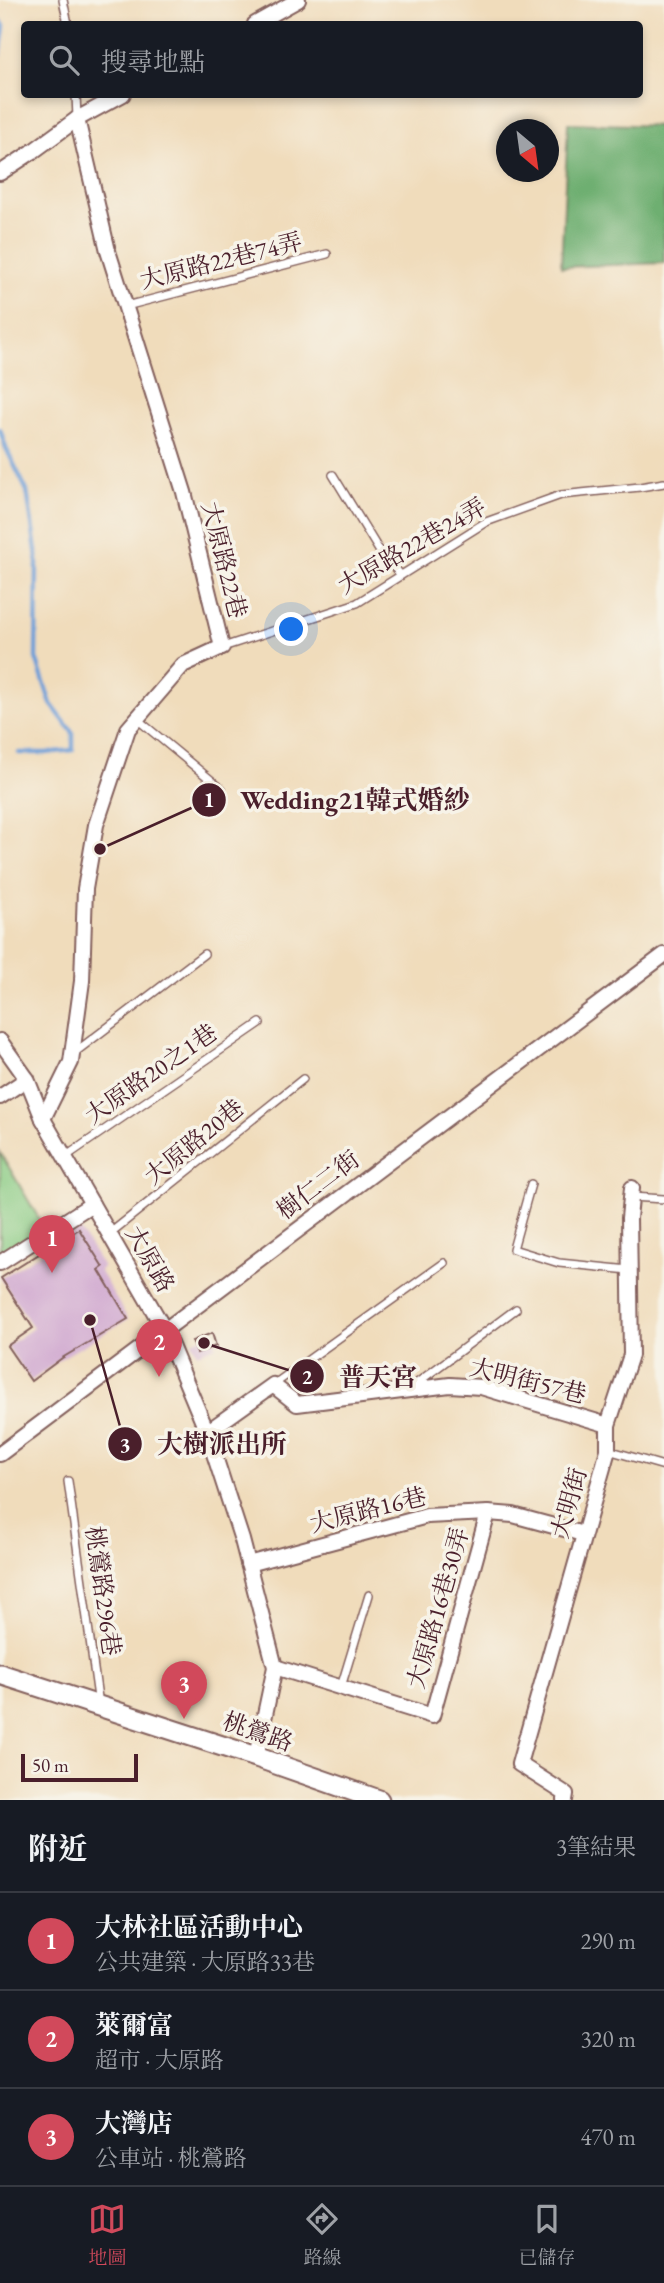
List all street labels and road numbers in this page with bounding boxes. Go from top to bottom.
street label: 大原路22巷74弄 [137,225,305,296]
street label: 大原路22巷24弄 [332,491,491,601]
street label: 大原路22巷 [195,498,254,621]
street label: 大原路20之1巷 [79,1017,223,1131]
street label: 大原路20巷 [138,1092,250,1191]
street label: 樹仁二街 [270,1143,365,1226]
street label: 大原路 [119,1220,182,1298]
street label: 大明街57巷 [467,1351,590,1410]
street label: 大明街 [544,1464,593,1542]
street label: 大原路16巷 [306,1480,429,1539]
street label: 桃鶯路296巷 [79,1524,128,1658]
street label: 大原路16巷30弄 [400,1524,475,1692]
street label: 桃鶯路 [219,1705,297,1758]

